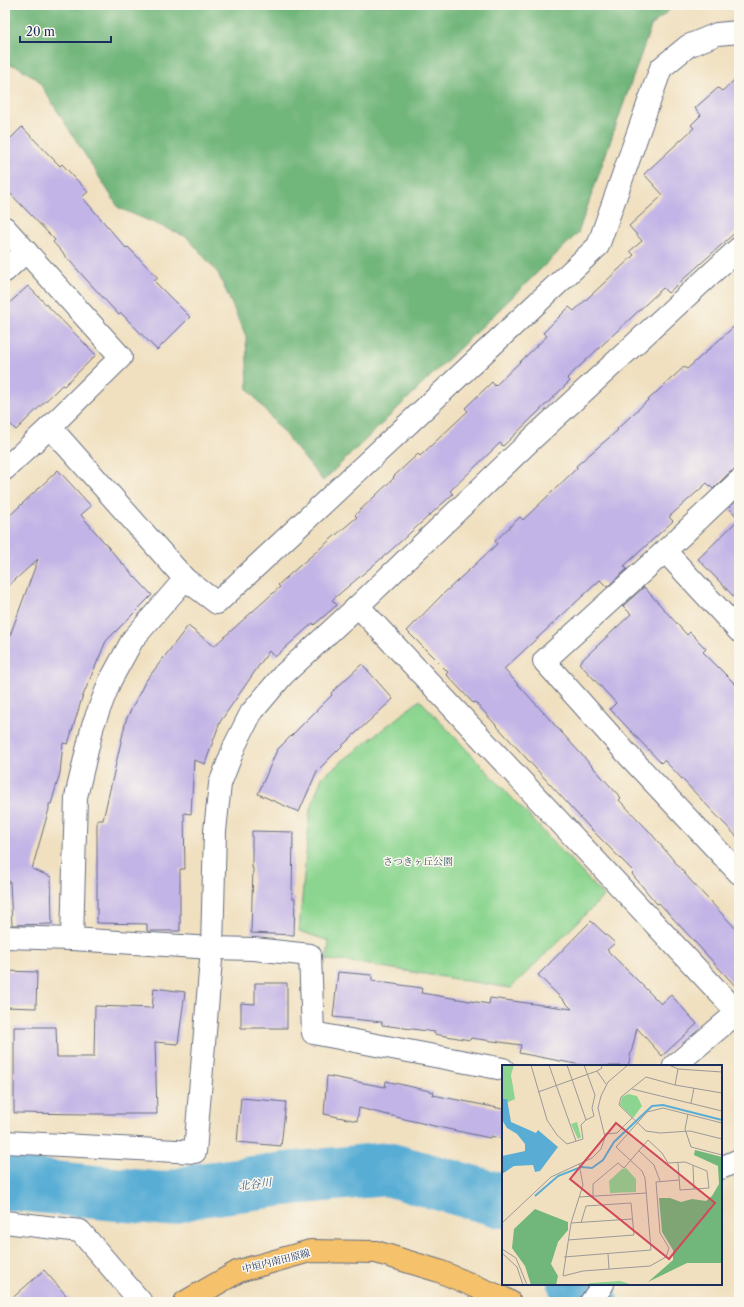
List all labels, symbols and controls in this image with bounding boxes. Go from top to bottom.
scale bar [20,18,111,44]
text: 20 m [26,24,55,39]
park label: さつきヶ丘公園 [383,855,453,868]
inset map [502,1065,722,1285]
water label: 北谷川 [238,1175,273,1193]
street label: 中垣内南田原線 [240,1246,312,1276]

